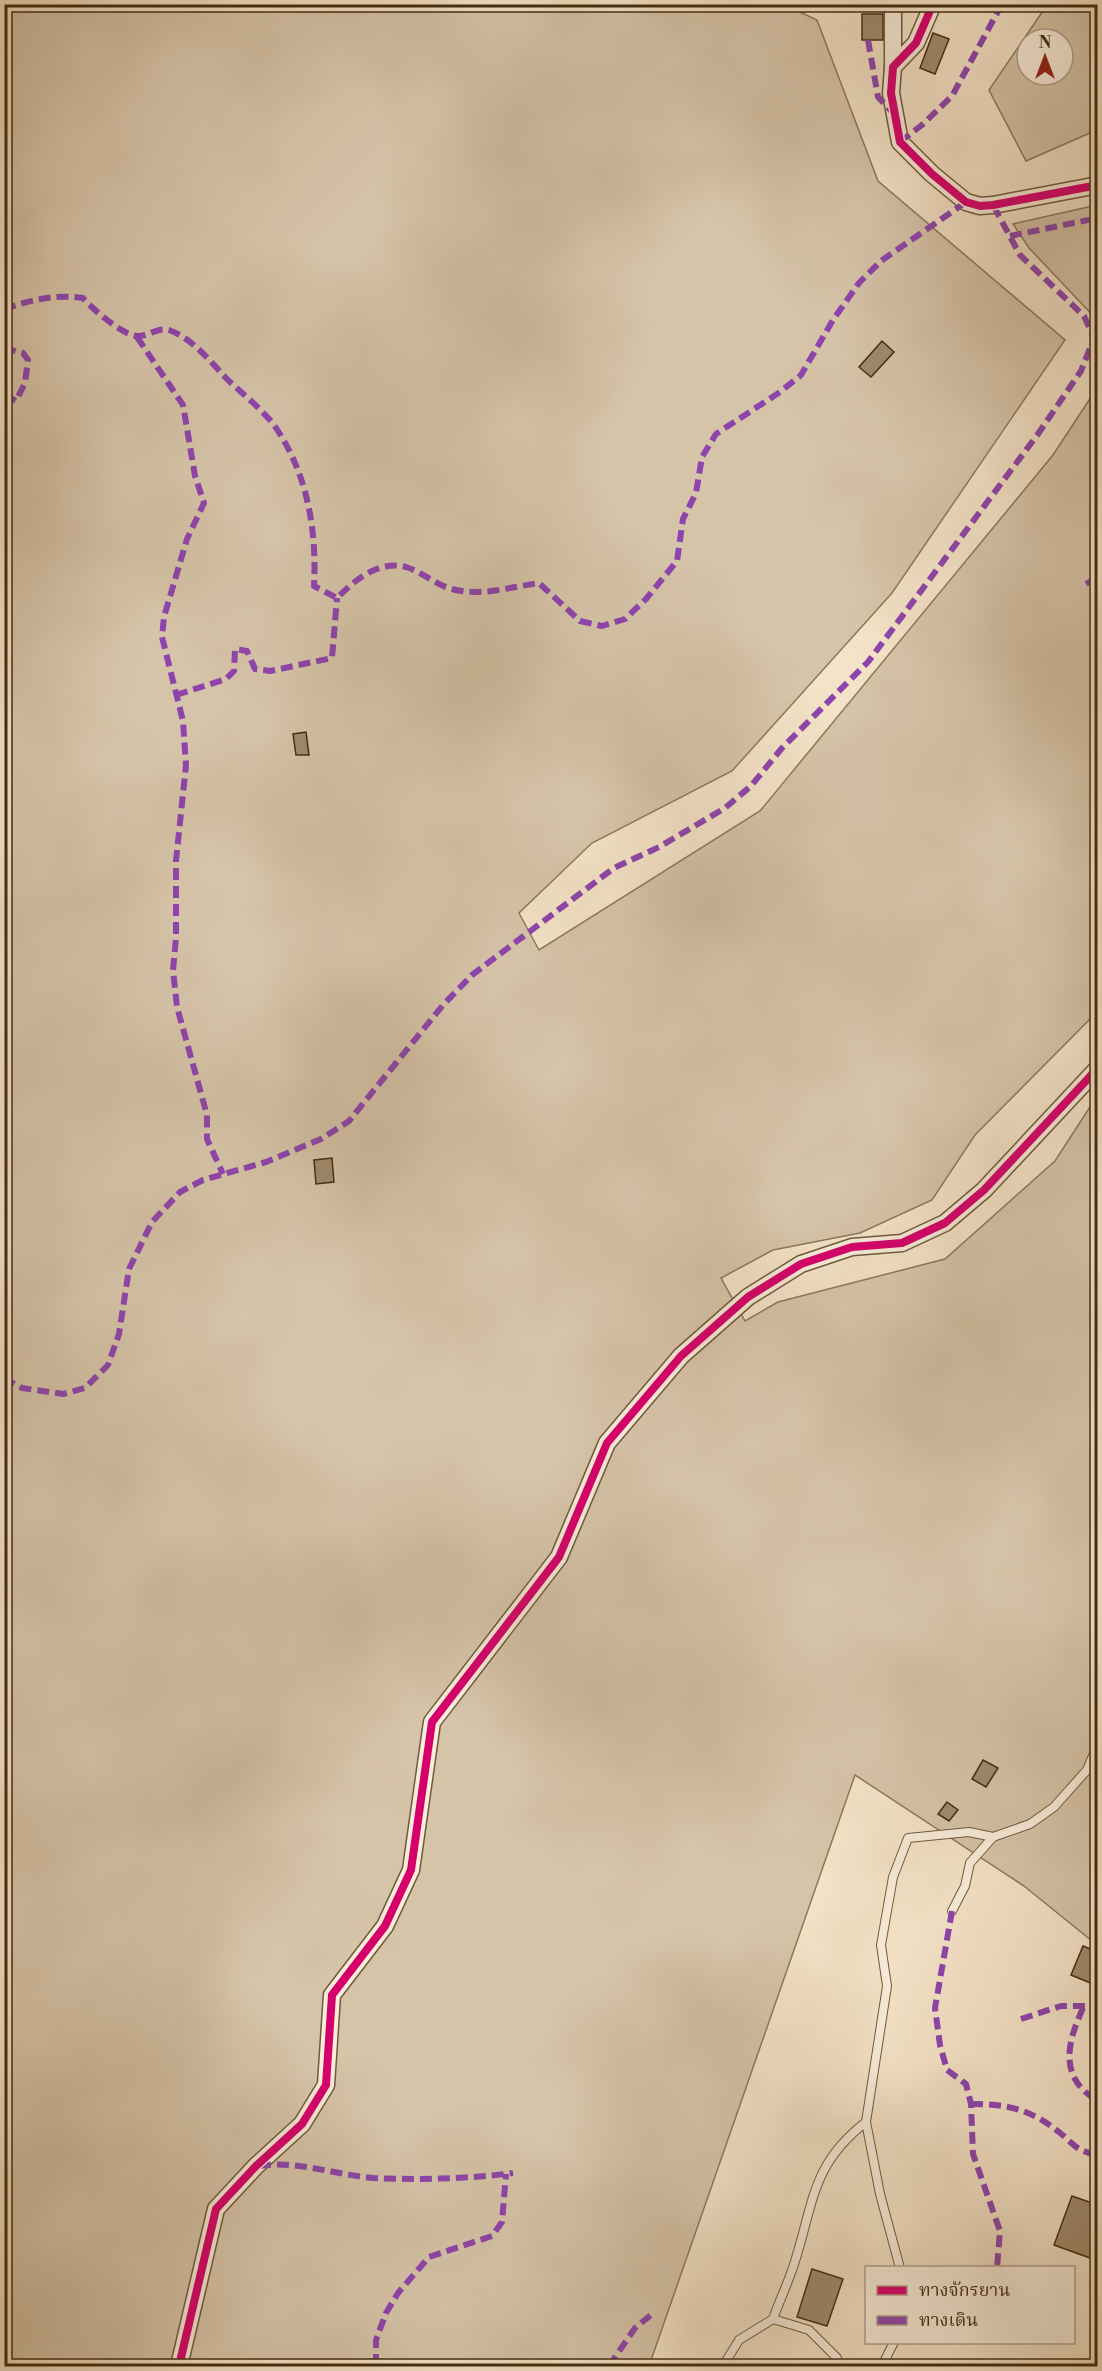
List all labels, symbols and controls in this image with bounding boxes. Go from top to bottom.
north arrow [1015,27,1075,87]
text: N [1039,33,1052,53]
legend [865,2266,1075,2344]
text: ทางจักรยาน [919,2279,1010,2302]
text: ทางเดิน [919,2309,978,2332]

